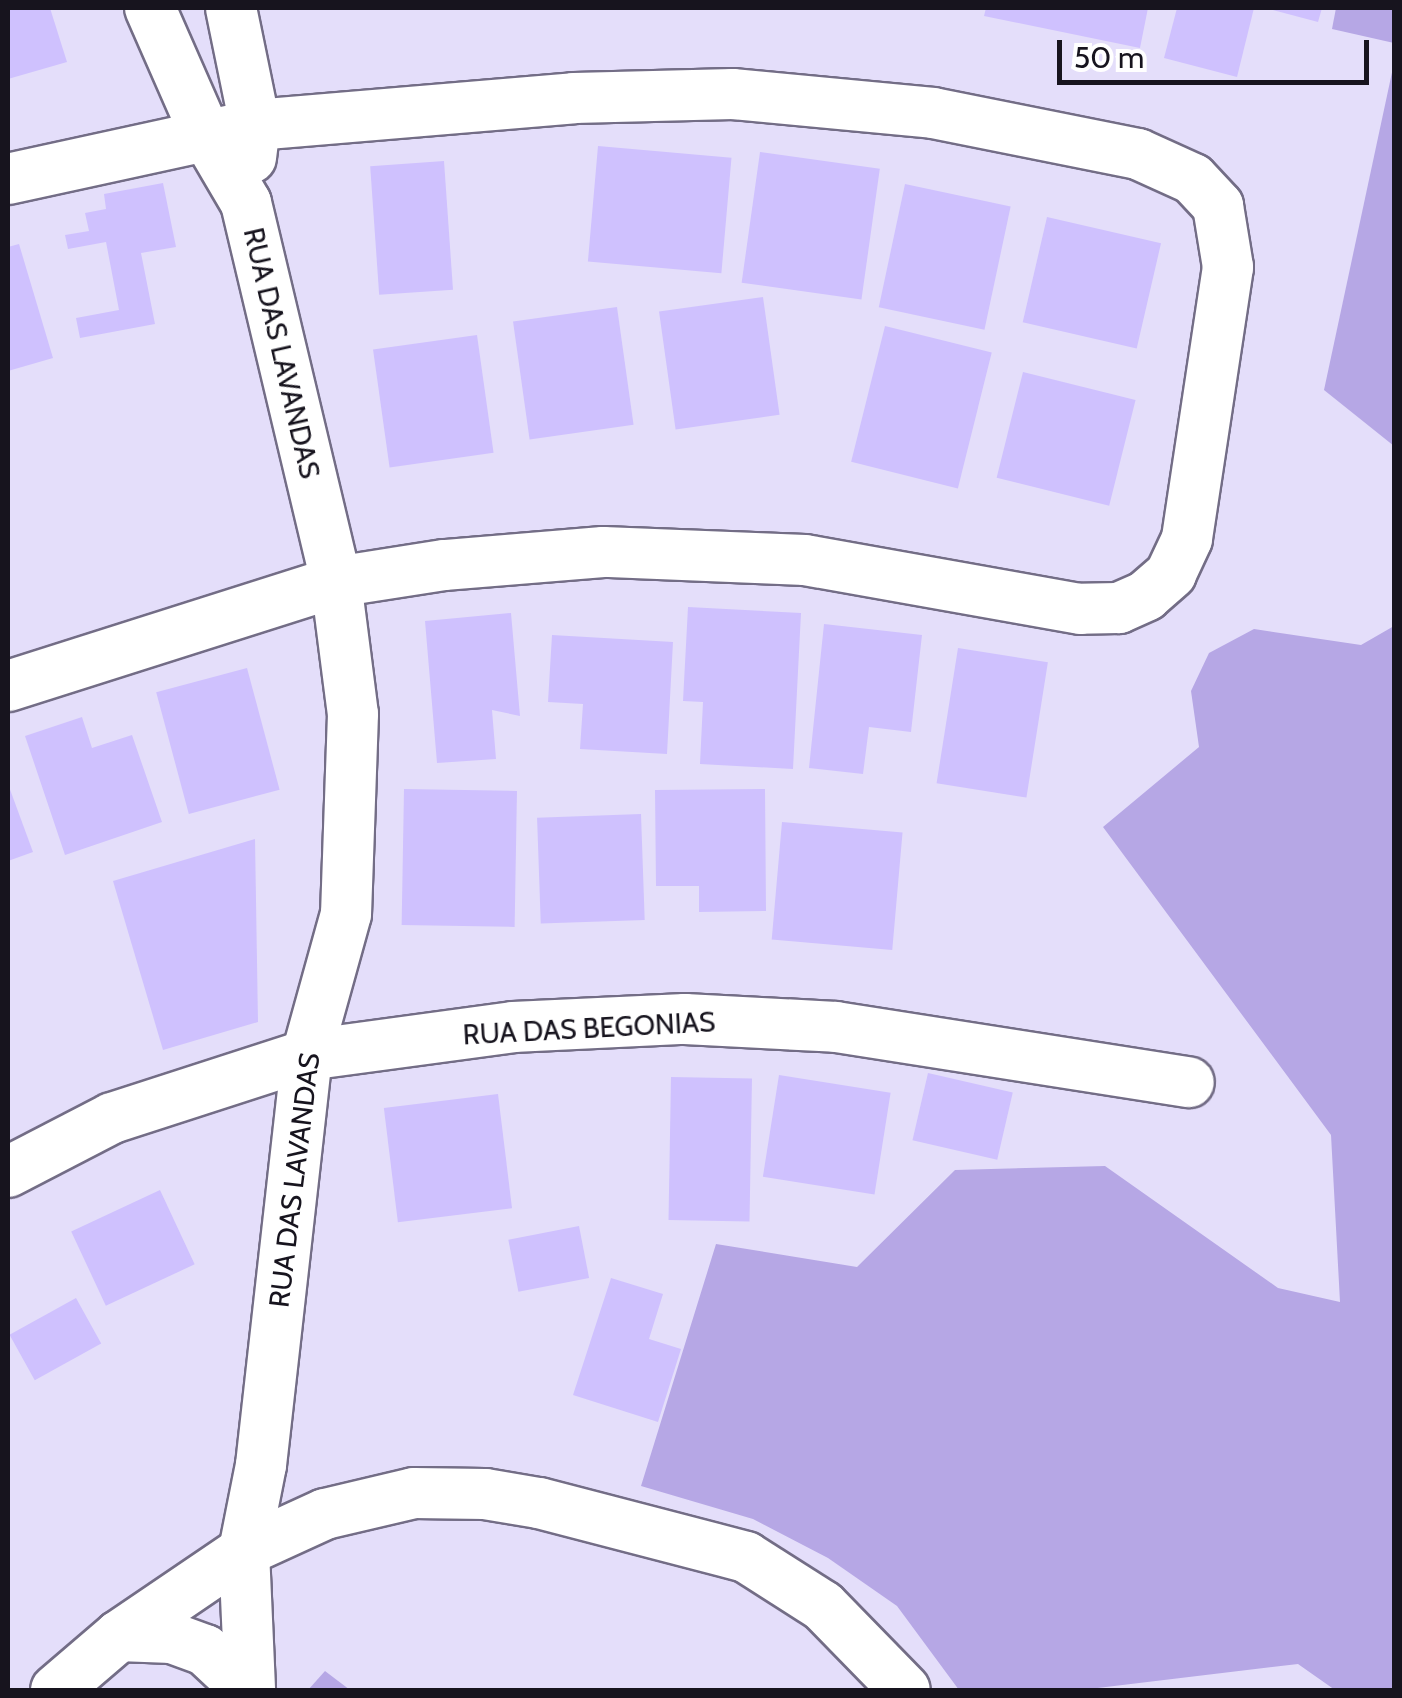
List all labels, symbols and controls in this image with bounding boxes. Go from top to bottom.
scale bar [1062,20,1374,82]
text: 50 m [1074,39,1144,76]
street label: RUA DAS LAVANDAS [237,224,327,482]
street label: RUA DAS BEGONIAS [462,1005,716,1051]
street label: RUA DAS LAVANDAS [262,1051,326,1309]

